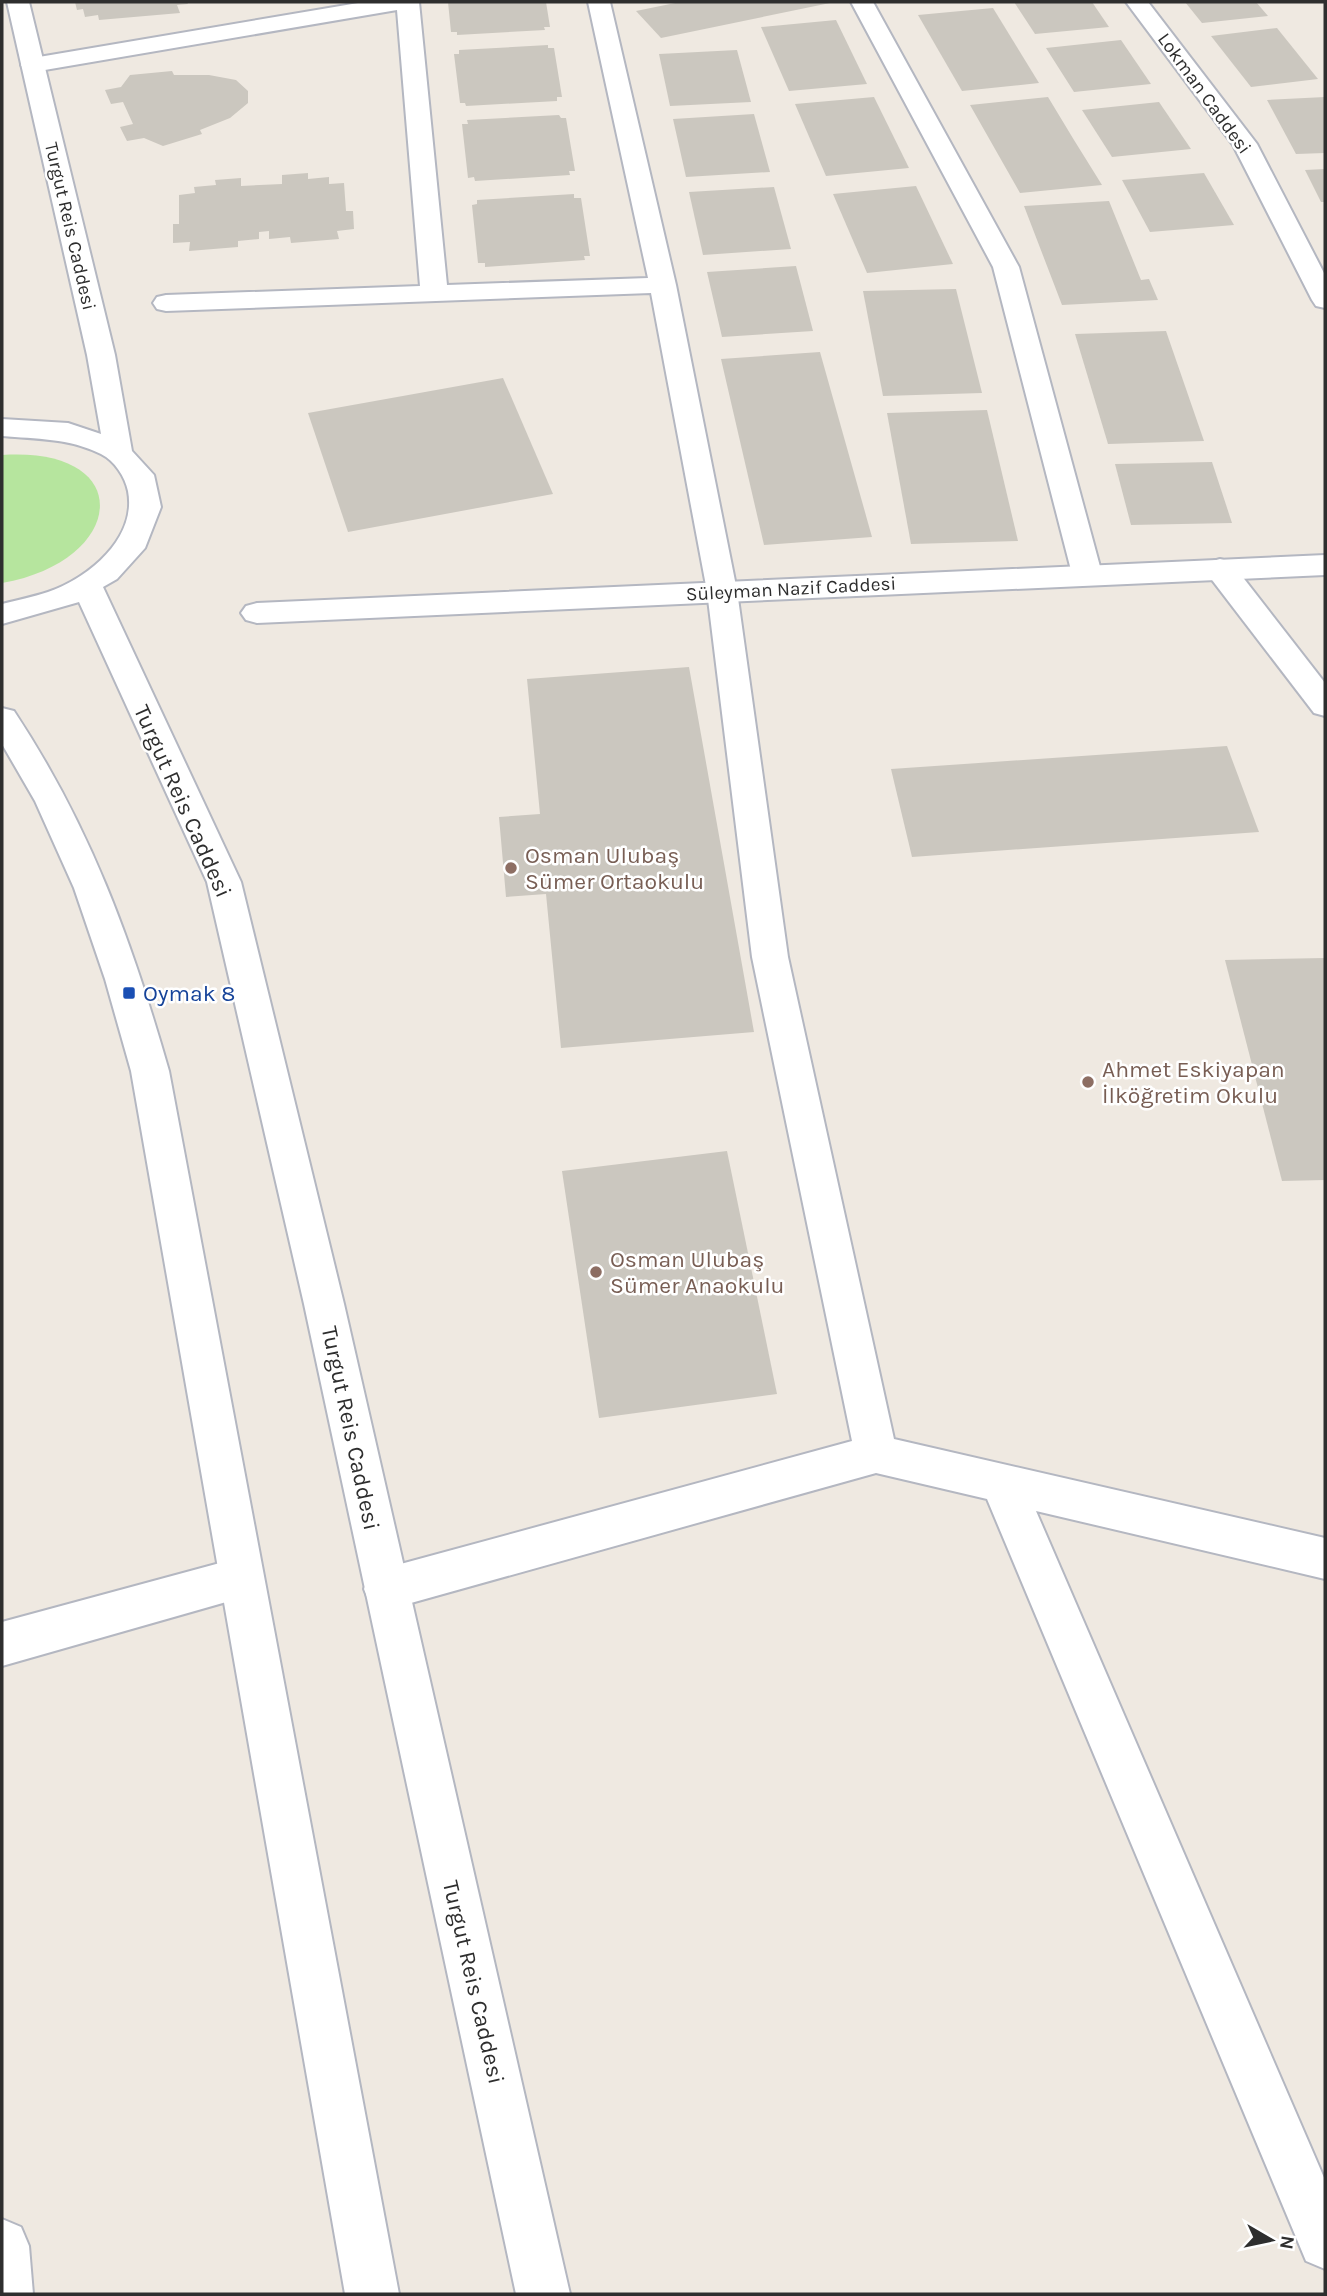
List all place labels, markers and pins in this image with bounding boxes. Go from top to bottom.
place label: Osman Ulubaş Sümer Ortaokulu [525,842,704,895]
marker: Osman Ulubaş Sümer Ortaokulu [503,860,519,876]
place label: Oymak 8 [143,980,235,1007]
marker: Oymak 8 [121,985,137,1001]
place label: Ahmet Eskiyapan İlköğretim Okulu [1102,1056,1285,1109]
marker: Ahmet Eskiyapan İlköğretim Okulu [1080,1074,1096,1090]
place label: Osman Ulubaş Sümer Anaokulu [610,1246,785,1299]
marker: Osman Ulubaş Sümer Anaokulu [588,1264,604,1280]

